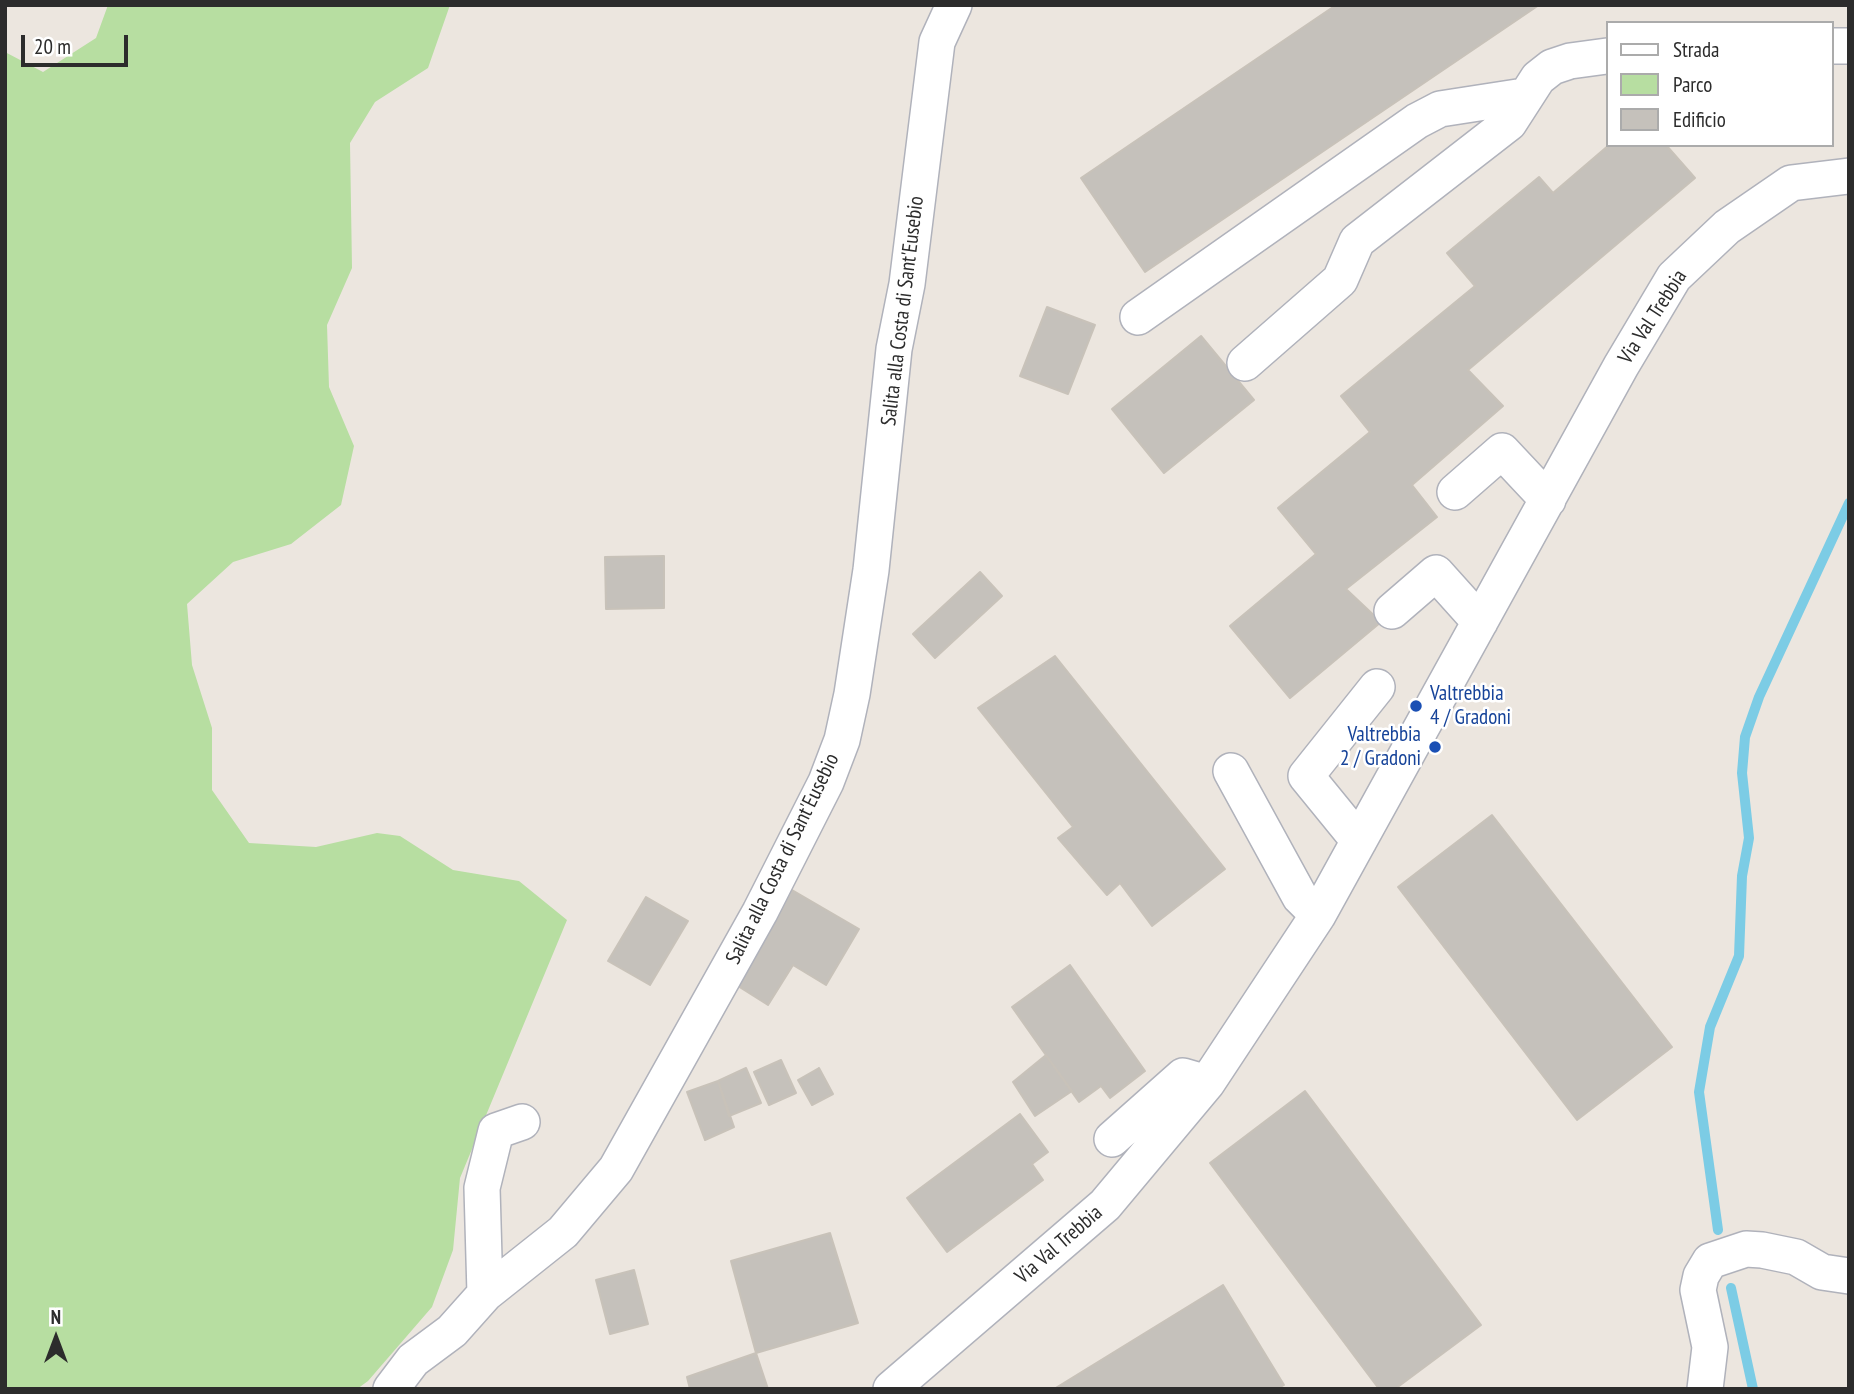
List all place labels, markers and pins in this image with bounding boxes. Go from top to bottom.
place label: Valtrebbia 4 / Gradoni [1430,681,1511,731]
marker: Valtrebbia 4 / Gradoni [1408,698,1424,714]
place label: Valtrebbia 2 / Gradoni [1340,722,1421,772]
marker: Valtrebbia 2 / Gradoni [1427,739,1443,755]

